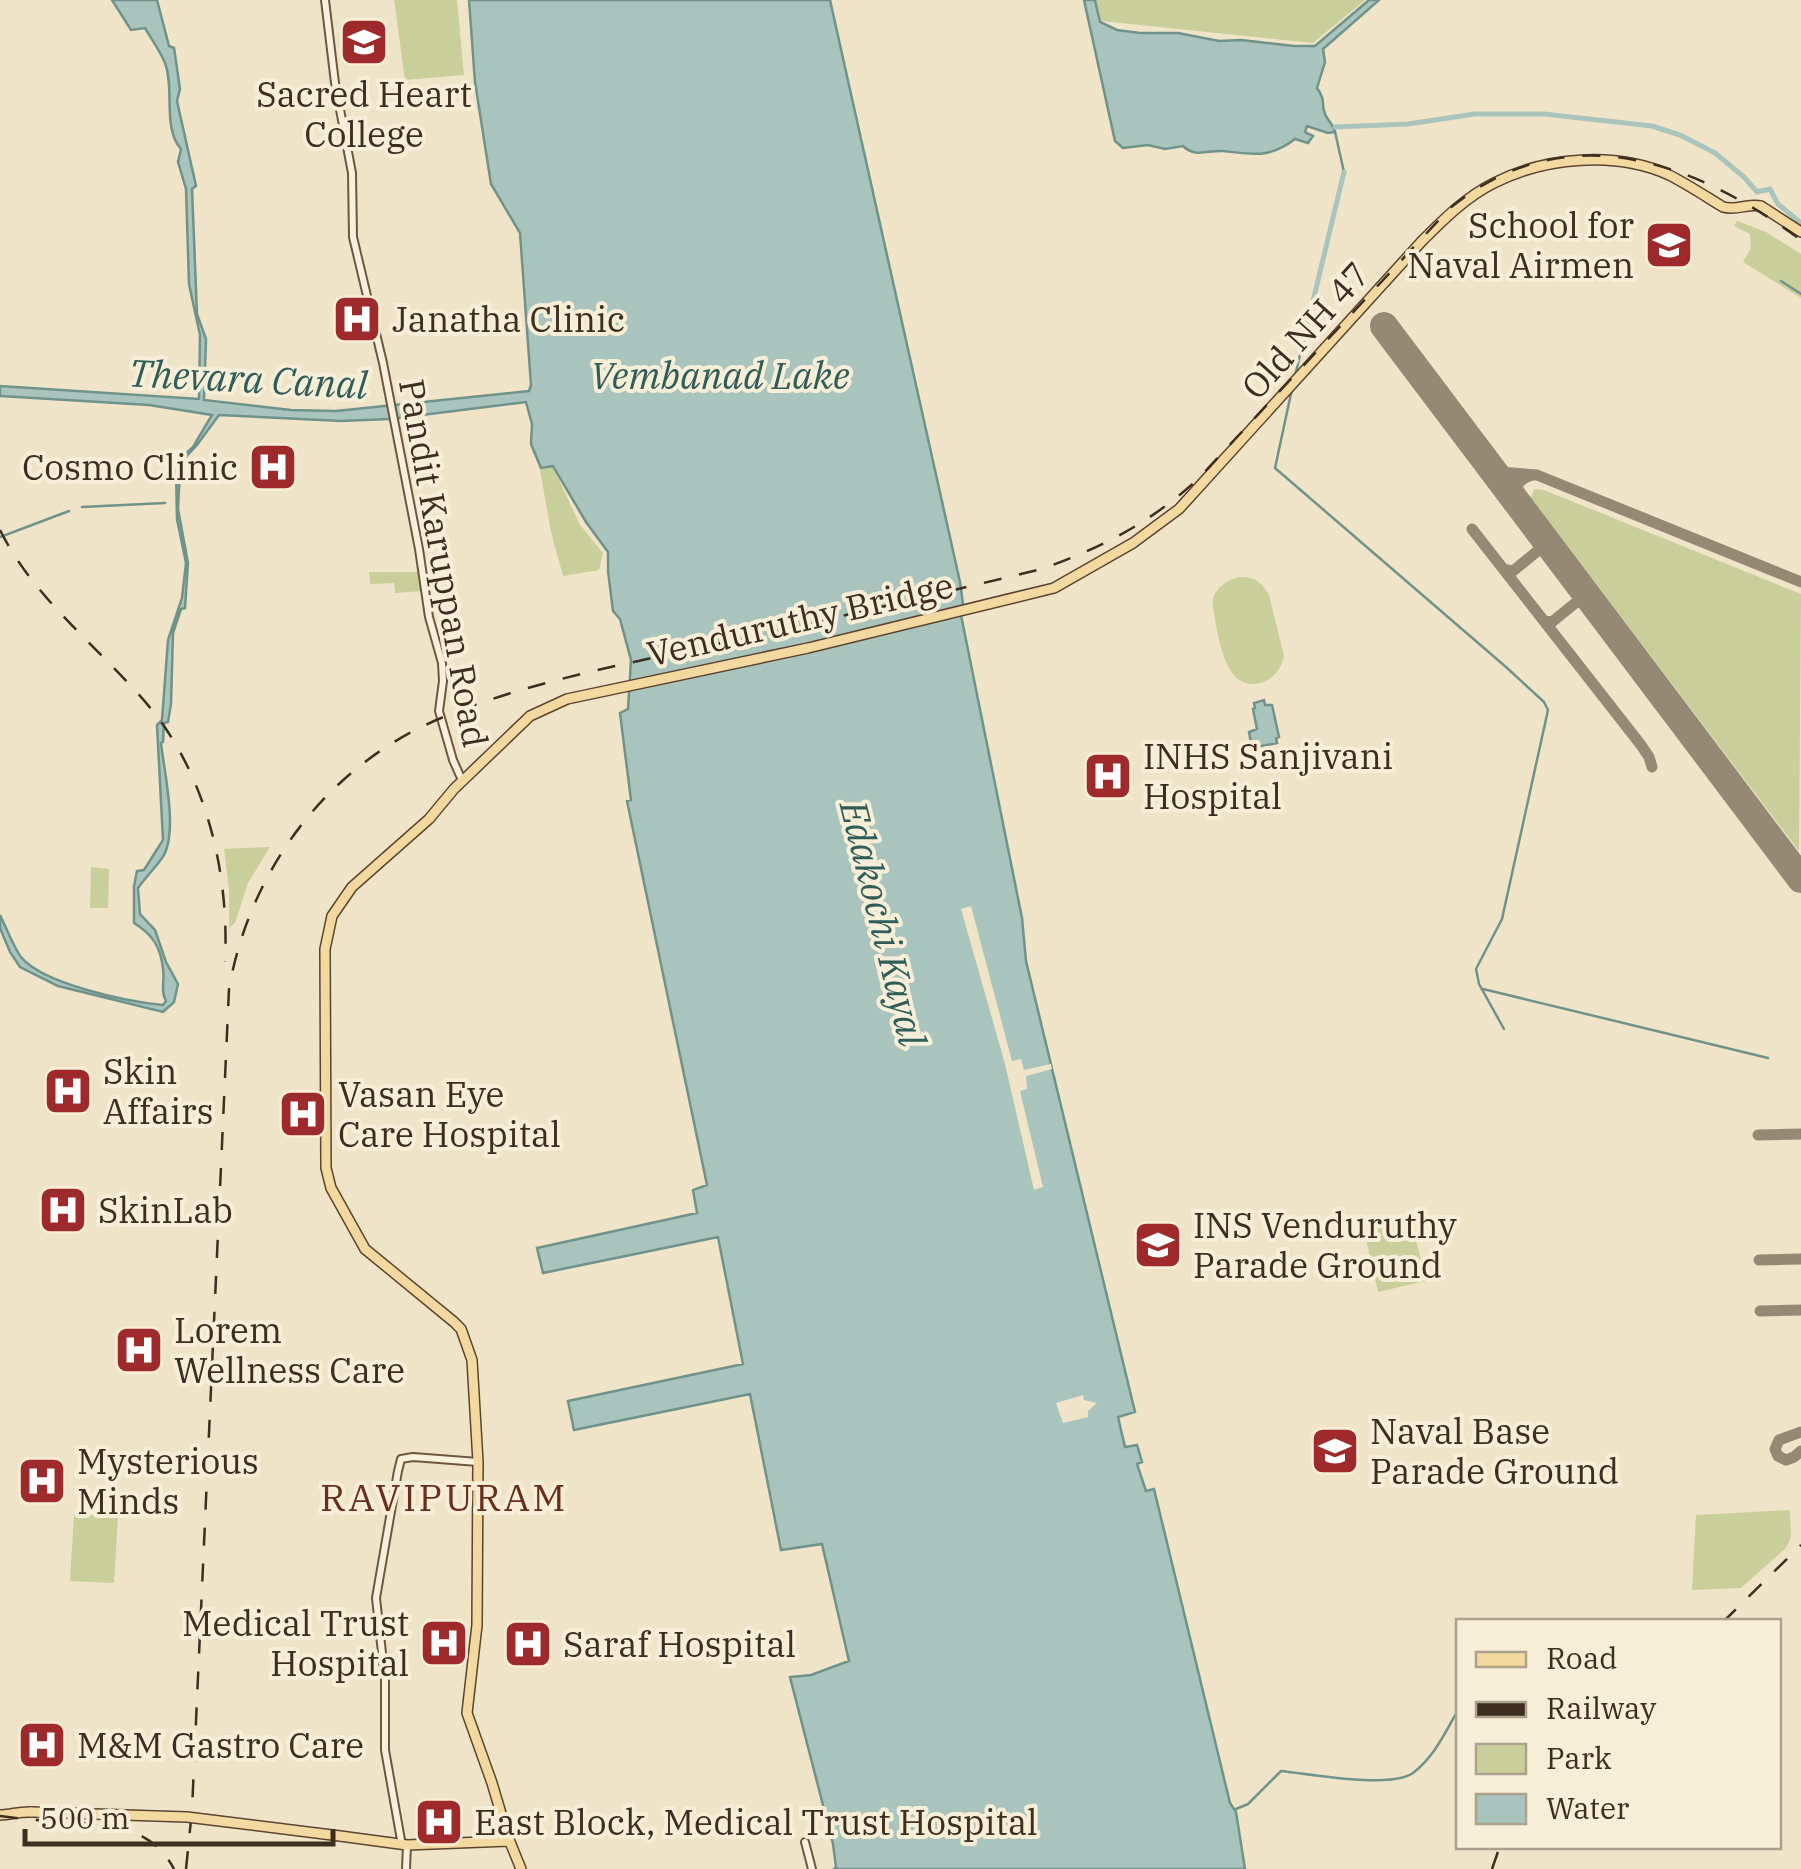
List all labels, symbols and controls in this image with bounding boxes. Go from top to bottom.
school or university icon: Sacred Heart College [338,16,390,68]
place label: Sacred Heart College [256,71,472,157]
place label: School for Naval Airmen [1407,202,1634,288]
school or university icon: School for Naval Airmen [1643,219,1695,271]
street label: Old NH 47 [1231,251,1379,409]
hospital icon: Janatha Clinic [331,293,383,345]
place label: Janatha Clinic [392,296,625,342]
water label: Thevara Canal [127,347,370,409]
water label: Vembanad Lake [590,350,850,399]
street label: Pandit Karuppan Road [389,375,499,751]
hospital icon: Cosmo Clinic [247,441,299,493]
place label: Cosmo Clinic [22,444,238,490]
street label: Venduruthy Bridge [643,561,957,677]
place label: INHS Sanjivani Hospital [1143,733,1393,819]
hospital icon: INHS Sanjivani Hospital [1082,750,1134,802]
water label: Edakochi Kayal [830,794,938,1052]
place label: Skin Affairs [103,1048,214,1134]
hospital icon: Skin Affairs [42,1065,94,1117]
place label: Vasan Eye Care Hospital [338,1071,561,1157]
hospital icon: Vasan Eye Care Hospital [277,1088,329,1140]
hospital icon: SkinLab [37,1184,89,1236]
place label: SkinLab [98,1187,233,1233]
place label: INS Venduruthy Parade Ground [1193,1202,1457,1288]
school or university icon: INS Venduruthy Parade Ground [1132,1219,1184,1271]
place label: Lorem Wellness Care [174,1307,405,1393]
hospital icon: Lorem Wellness Care [113,1324,165,1376]
place label: Naval Base Parade Ground [1370,1408,1619,1494]
school or university icon: Naval Base Parade Ground [1309,1425,1361,1477]
place label: Mysterious Minds [77,1438,259,1524]
hospital icon: Mysterious Minds [16,1455,68,1507]
district label: RAVIPURAM [320,1472,568,1521]
place label: Medical Trust Hospital [182,1600,409,1686]
hospital icon: Medical Trust Hospital [418,1617,470,1669]
hospital icon: Saraf Hospital [502,1618,554,1670]
legend [1456,1619,1781,1849]
place label: Saraf Hospital [563,1621,796,1667]
text: Road [1546,1638,1618,1677]
text: Railway [1546,1688,1656,1727]
hospital icon: M&M Gastro Care [16,1719,68,1771]
place label: M&M Gastro Care [77,1722,364,1768]
text: Park [1546,1738,1612,1777]
scale bar [25,1784,332,1846]
text: Water [1546,1788,1629,1827]
hospital icon: East Block, Medical Trust Hospital [413,1796,465,1848]
text: 500 m [40,1798,130,1837]
place label: East Block, Medical Trust Hospital [474,1799,1038,1845]

